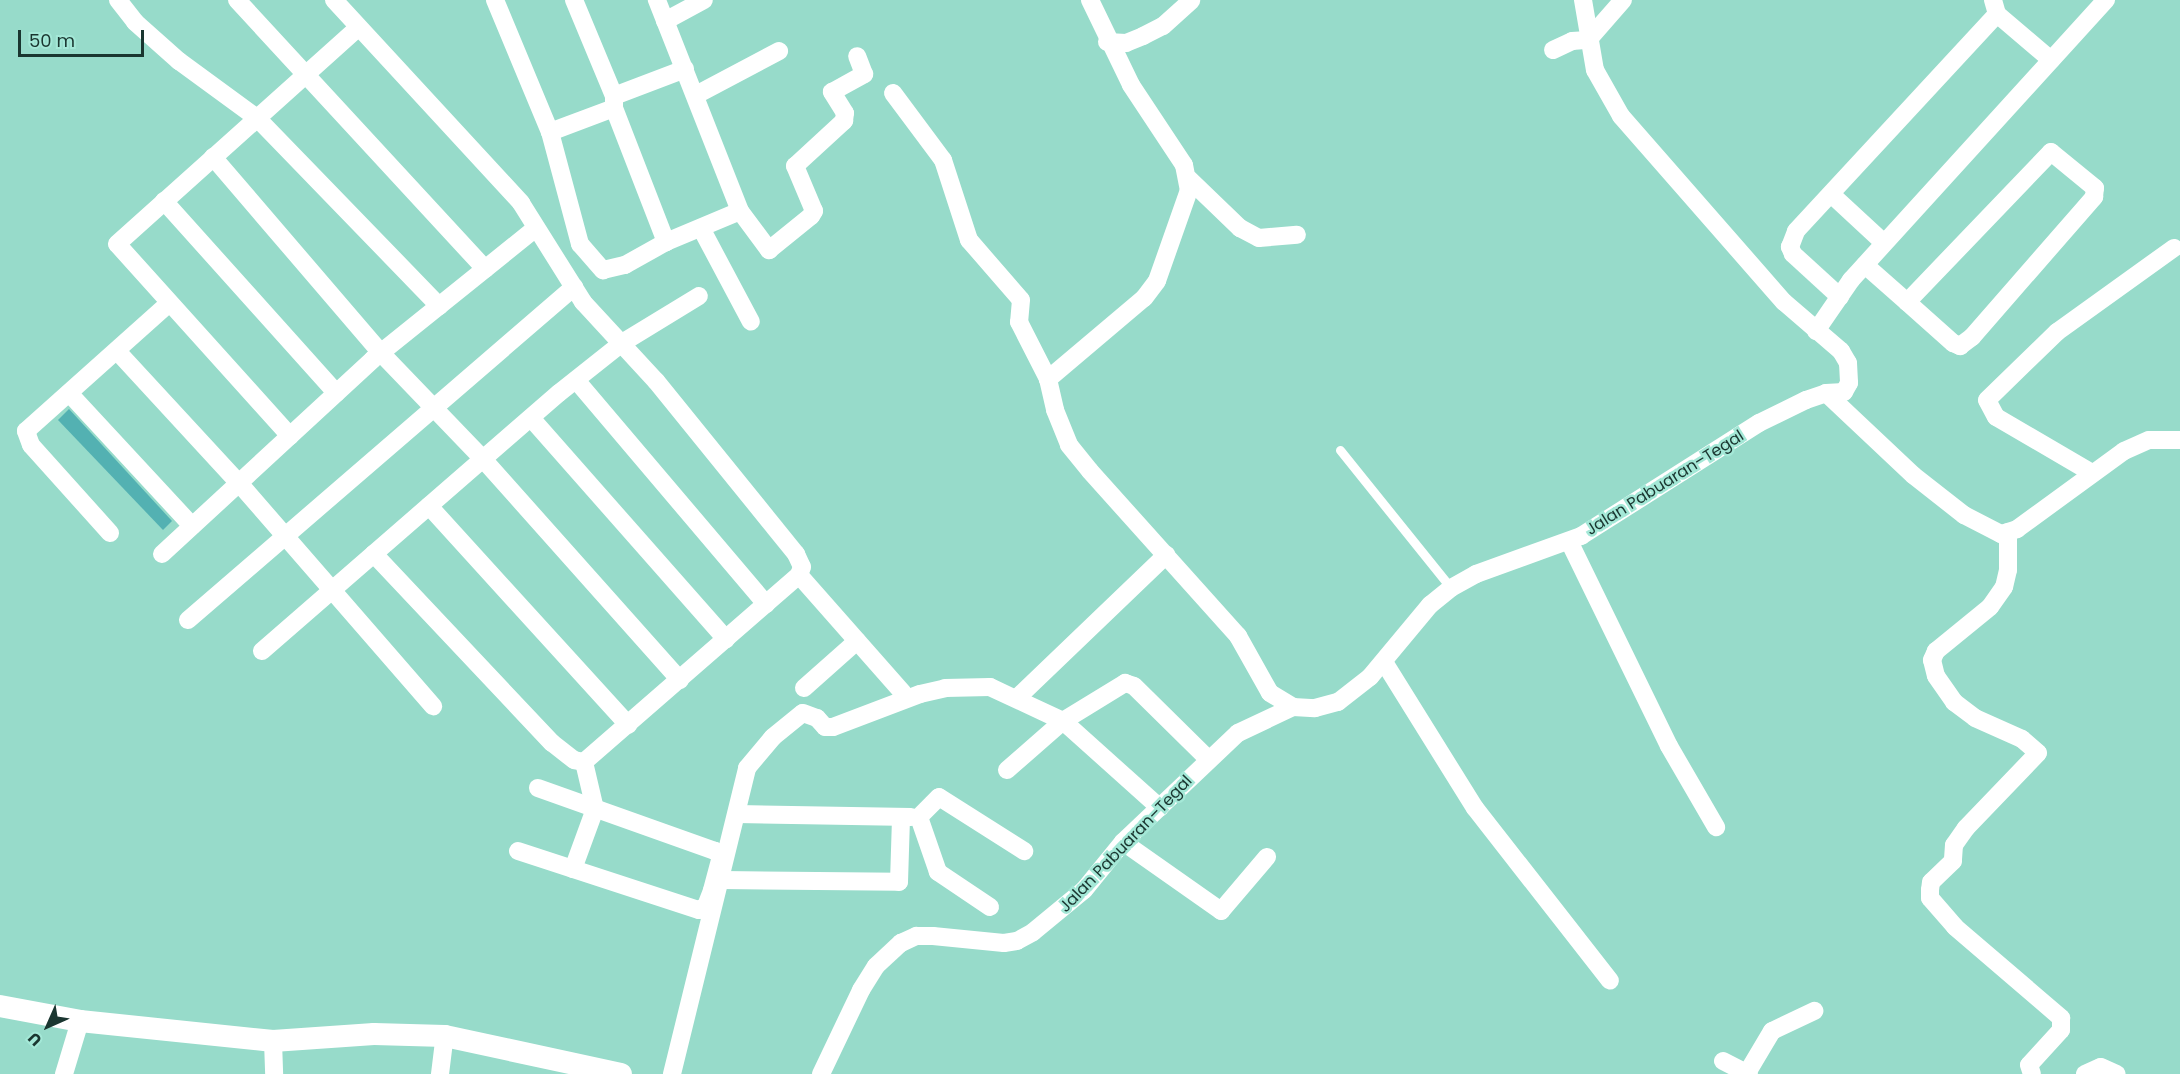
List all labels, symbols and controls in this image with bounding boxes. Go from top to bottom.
scale bar [21,18,147,56]
text: 50 m [29,28,75,53]
street label: Jalan Pabuaran–Tegal [1583,427,1747,539]
street label: Jalan Pabuaran–Tegal [1056,772,1196,916]
north arrow [18,996,78,1056]
text: U [23,1027,47,1051]

